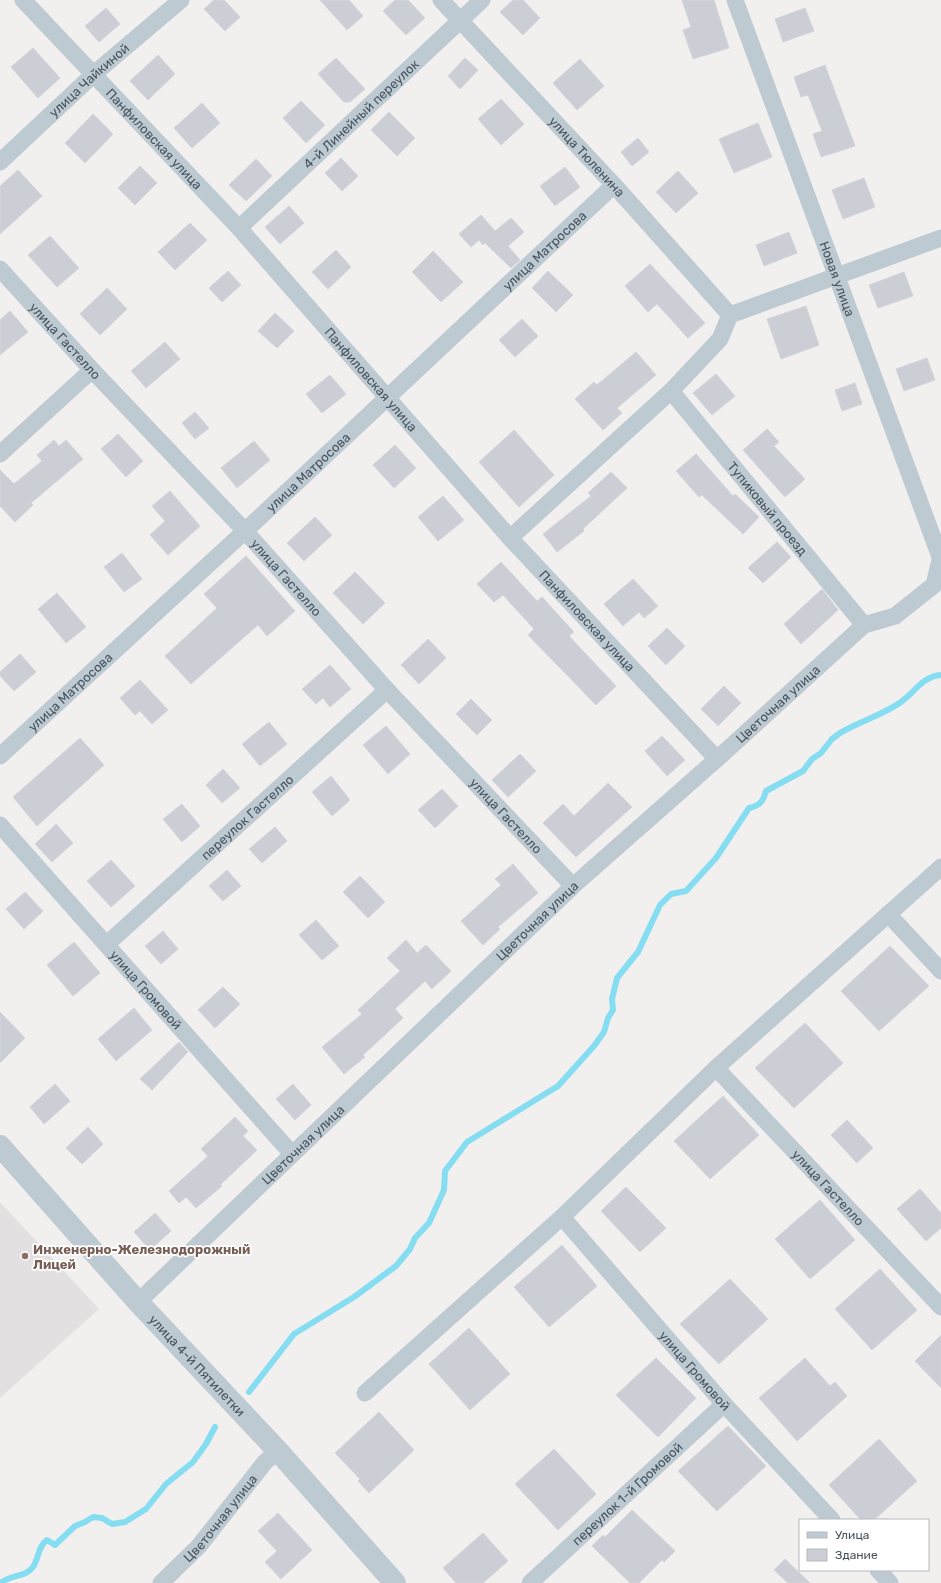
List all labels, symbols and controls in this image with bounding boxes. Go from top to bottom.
street label: улица Чайкиной [46,40,132,120]
street label: 4-й Линейный переулок [300,56,422,172]
street label: Панфиловская улица [103,86,205,192]
street label: улица Тюленина [546,113,628,200]
street label: улица Матросова [500,208,590,293]
street label: Новая улица [816,239,858,319]
street label: улица Гастелло [26,300,104,382]
street label: Панфиловская улица [321,325,420,435]
street label: улица Матросова [263,429,353,515]
street label: Тупиковый проезд [724,459,810,559]
street label: улица Гастелло [248,536,324,619]
street label: Панфиловская улица [536,567,638,675]
street label: улица Матросова [25,650,116,735]
street label: Цветочная улица [733,662,823,746]
street label: переулок Гастелло [198,772,297,863]
street label: улица Гастелло [467,775,545,857]
street label: Цветочная улица [493,878,581,964]
street label: улица Громовой [107,947,185,1032]
street label: Цветочная улица [259,1102,347,1188]
street label: улица Гастелло [789,1147,867,1229]
place label: Инженерно-Железнодорожный Лицей [33,1242,250,1272]
marker: Инженерно-Железнодорожный Лицей [20,1251,30,1261]
street label: улица 4-й Пятилетки [146,1312,248,1419]
street label: улица Громовой [656,1328,733,1414]
street label: переулок 1-й Громовой [569,1439,686,1548]
street label: Цветочная улица [180,1472,260,1565]
legend [799,1519,929,1571]
text: Улица [835,1528,869,1542]
text: Здание [835,1548,878,1562]

